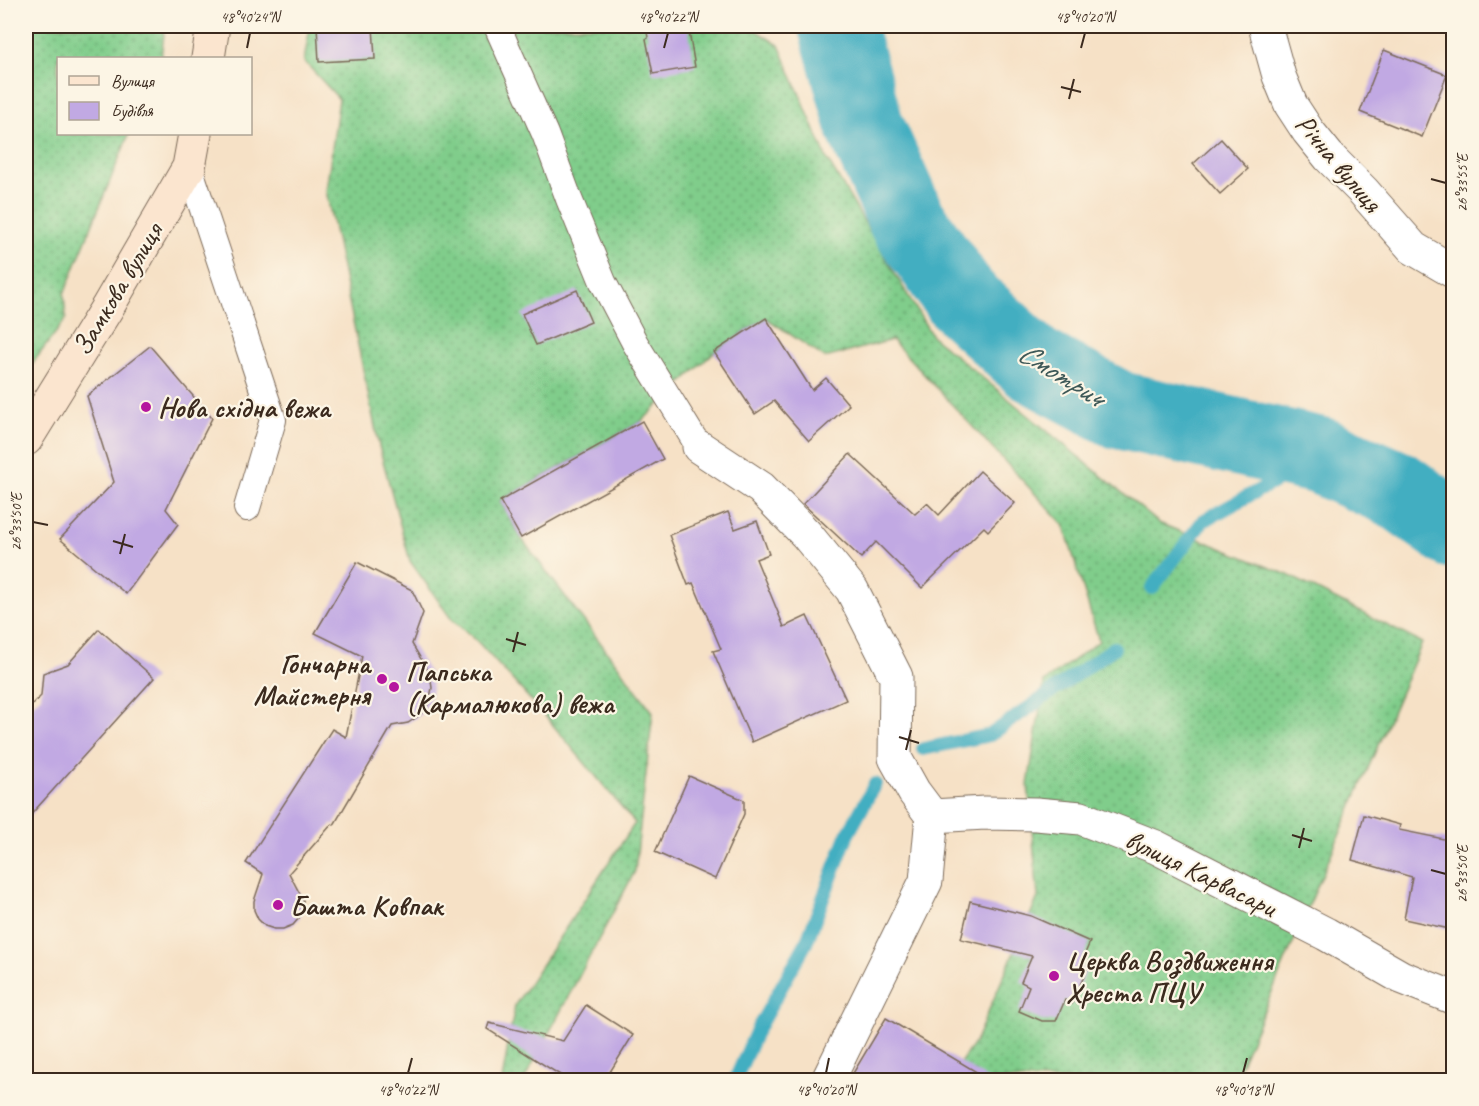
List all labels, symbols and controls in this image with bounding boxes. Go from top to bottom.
text: 48°40'24"N [220,8,283,27]
text: 48°40'22"N [638,8,701,27]
text: 48°40'20"N [1055,8,1118,27]
legend [57,57,252,135]
text: Вулиця [111,70,155,92]
text: Будівля [111,100,154,122]
street label: Річна вулиця [1288,107,1391,220]
text: 26°33'55"E [1453,152,1472,212]
street label: Замкова вулиця [64,214,171,362]
water label: Смотрич [1011,333,1116,418]
place label: Нова східна вежа [158,390,333,425]
marker: Нова східна вежа [139,400,153,414]
text: 26°33'50"E [7,491,26,551]
place label: Гончарна Майстерня [253,646,373,713]
place label: Папська (Кармалюкова) вежа [406,654,615,721]
marker: Гончарна Майстерня [375,672,389,686]
marker: Папська (Кармалюкова) вежа [387,680,401,694]
street label: вулиця Карвасари [1120,821,1284,925]
text: 26°33'50"E [1453,843,1472,903]
place label: Башта Ковпак [290,888,445,923]
marker: Башта Ковпак [271,898,285,912]
place label: Церква Воздвиження Хреста ПЦУ [1066,943,1275,1010]
marker: Церква Воздвиження Хреста ПЦУ [1047,969,1061,983]
text: 48°40'22"N [378,1081,441,1100]
text: 48°40'20"N [796,1081,859,1100]
text: 48°40'18"N [1213,1081,1276,1100]

